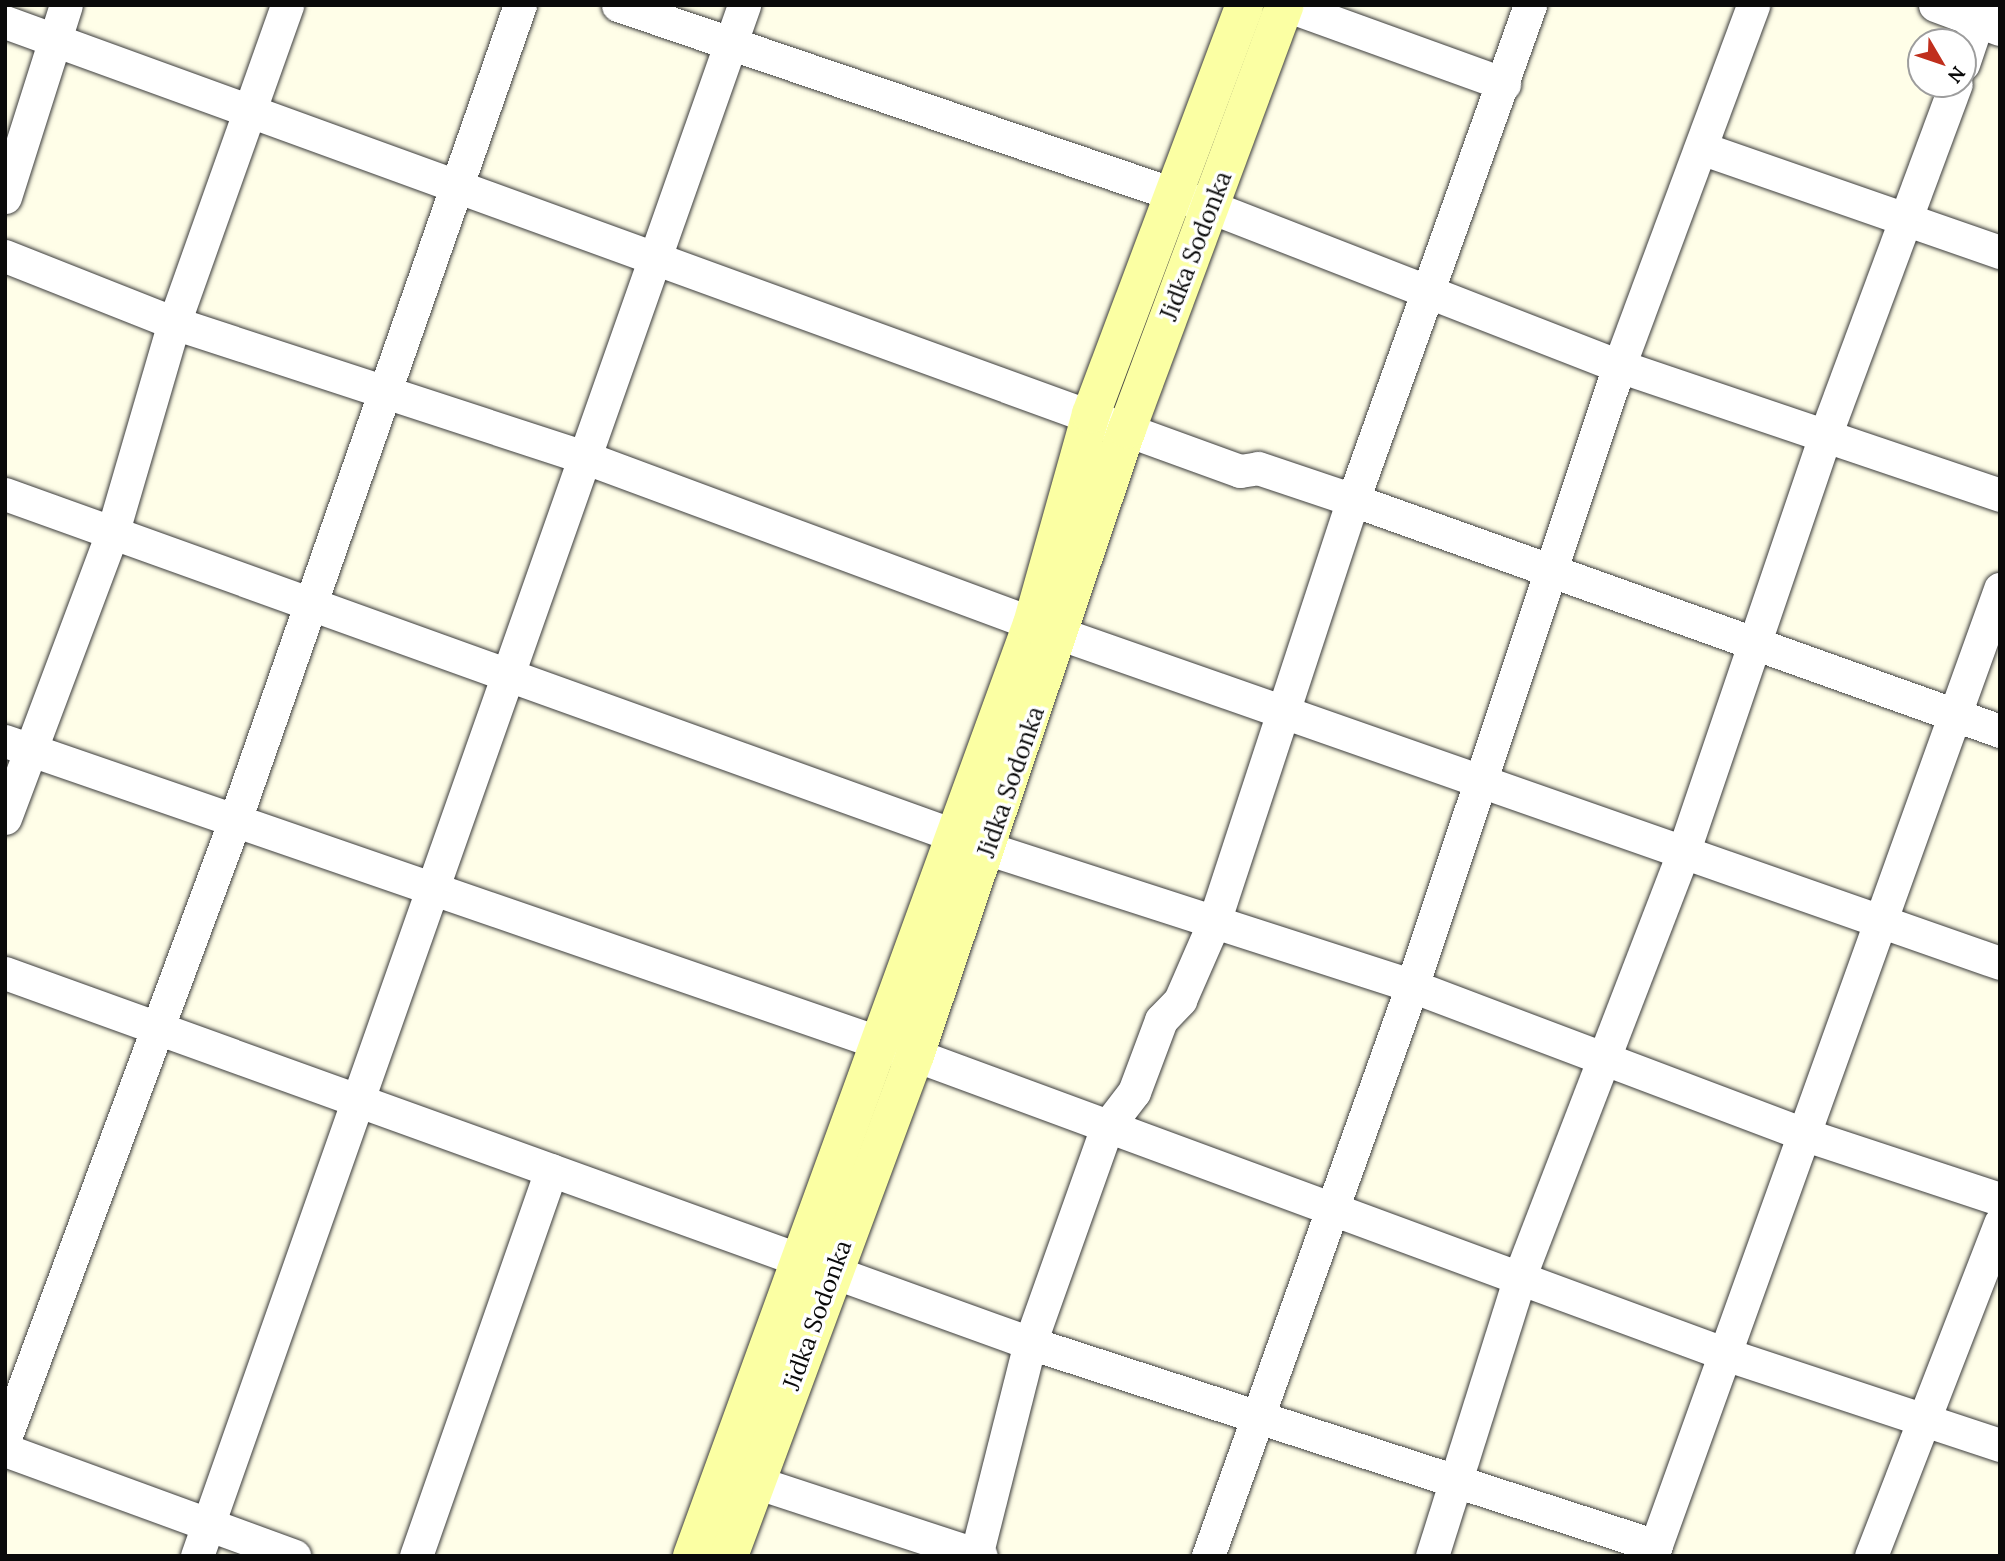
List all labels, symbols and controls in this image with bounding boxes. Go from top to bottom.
north arrow [1907,28,1977,98]
text: N [1943,62,1971,88]
street label: Jidka Sodonka [1154,167,1238,325]
street label: Jidka Sodonka [972,703,1050,861]
street label: Jidka Sodonka [777,1236,857,1394]

